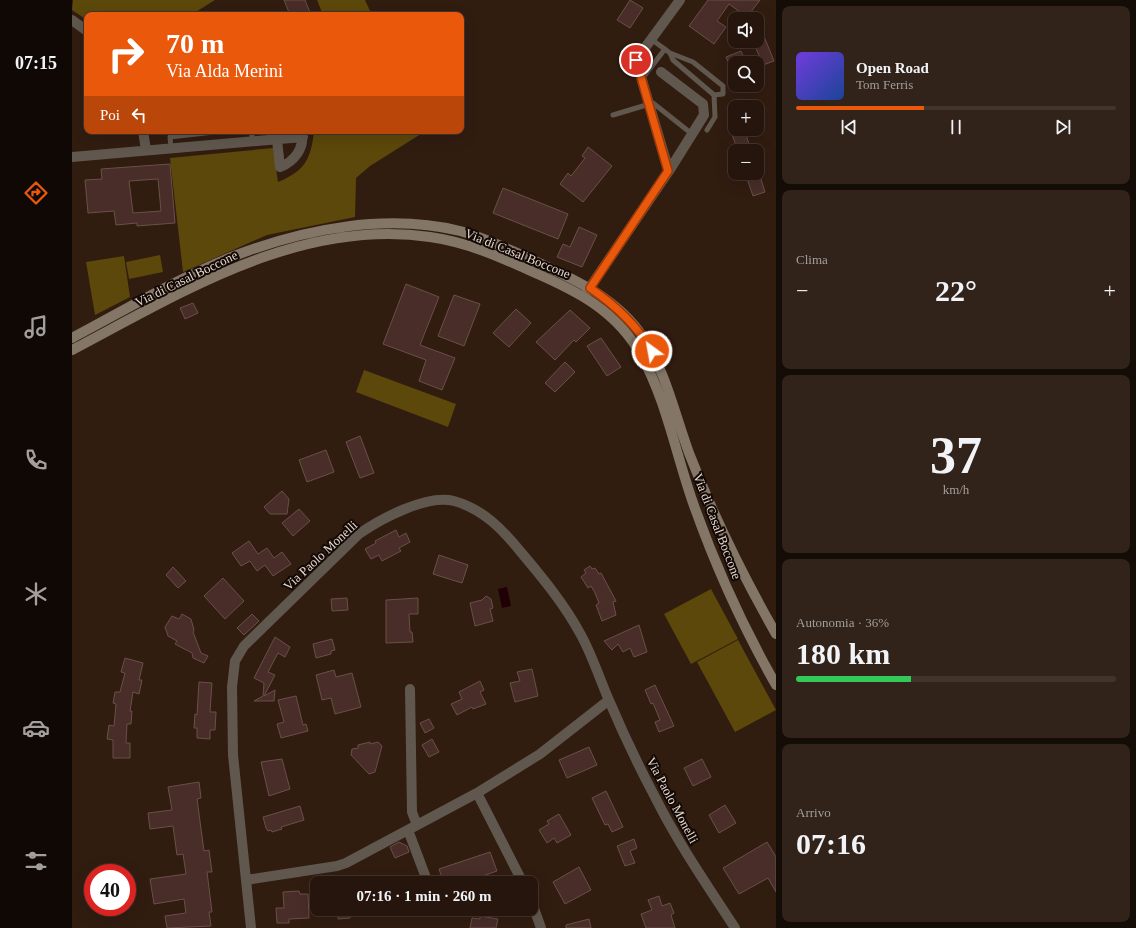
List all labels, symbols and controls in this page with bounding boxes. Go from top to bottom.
map controls [728,12,764,180]
button: sound [728,12,764,48]
icon: right [100,28,152,80]
text: 70 m [166,28,224,59]
pin [619,43,653,77]
icon: arrive [625,49,647,71]
text: 07:15 [15,53,57,73]
button: search [728,56,764,92]
text: Open Road [856,60,929,76]
text: Via Alda Merini [166,61,283,81]
text: Tom Ferris [856,77,913,92]
button: + [728,100,764,136]
icon: left [128,104,150,126]
text: Poi [100,107,120,123]
icon: previous [838,116,860,138]
icon: pause [945,116,967,138]
icon: next [1052,116,1074,138]
button: − [728,144,764,180]
icon: directions [22,179,50,207]
street label: Via di Casal Boccone [463,225,573,282]
street label: Via di Casal Boccone [133,247,240,310]
text: Clima [796,252,828,267]
text: 22° [935,274,977,307]
text: − [796,278,808,303]
text: + [1104,278,1116,303]
icon: music [22,313,50,341]
position arrow [631,330,673,372]
text: 37 [930,427,982,484]
icon: phone [22,446,50,474]
street label: Via di Casal Boccone [690,471,745,581]
text: km/h [943,482,969,497]
street label: Via Paolo Monelli [280,517,361,593]
icon: climate [22,580,50,608]
text: Autonomia · 36% [796,615,889,630]
text: 180 km [796,637,890,670]
icon: car [22,714,50,742]
street label: Via Paolo Monelli [644,755,702,846]
text: Arrivo [796,805,831,820]
text: 07:16 [796,827,866,860]
icon: filters [22,847,50,875]
speed limit sign: 40 [84,864,136,916]
text: 07:16 · 1 min · 260 m [357,888,492,904]

